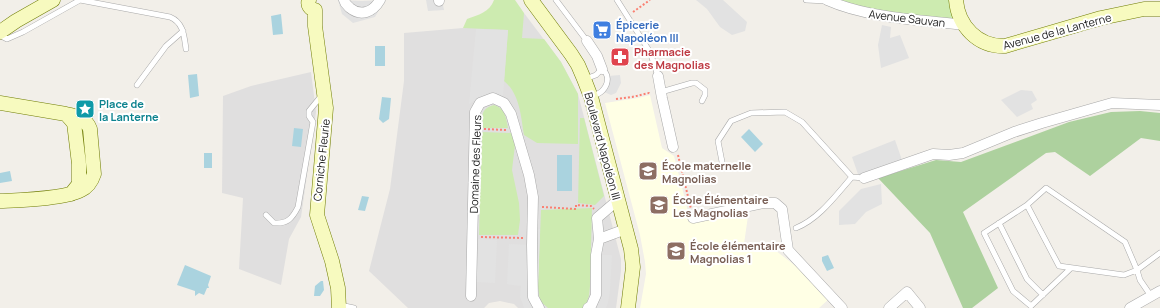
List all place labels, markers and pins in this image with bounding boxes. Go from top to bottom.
place label: Épicerie Napoléon III [616,17,679,45]
supermarket icon: Épicerie Napoléon III [591,19,613,41]
place label: Pharmacie des Magnolias [634,44,710,72]
pharmacy icon: Pharmacie des Magnolias [609,46,631,68]
place label: Place de la Lanterne [99,96,159,124]
place icon: Place de la Lanterne [74,98,96,120]
place label: École maternelle Magnolias [662,158,752,186]
school or university icon: École maternelle Magnolias [637,160,659,182]
place label: École Élémentaire Les Magnolias [673,192,769,220]
school or university icon: École Élémentaire Les Magnolias [648,194,670,216]
place label: École élémentaire Magnolias 1 [690,238,786,266]
school or university icon: École élémentaire Magnolias 1 [665,240,687,262]

